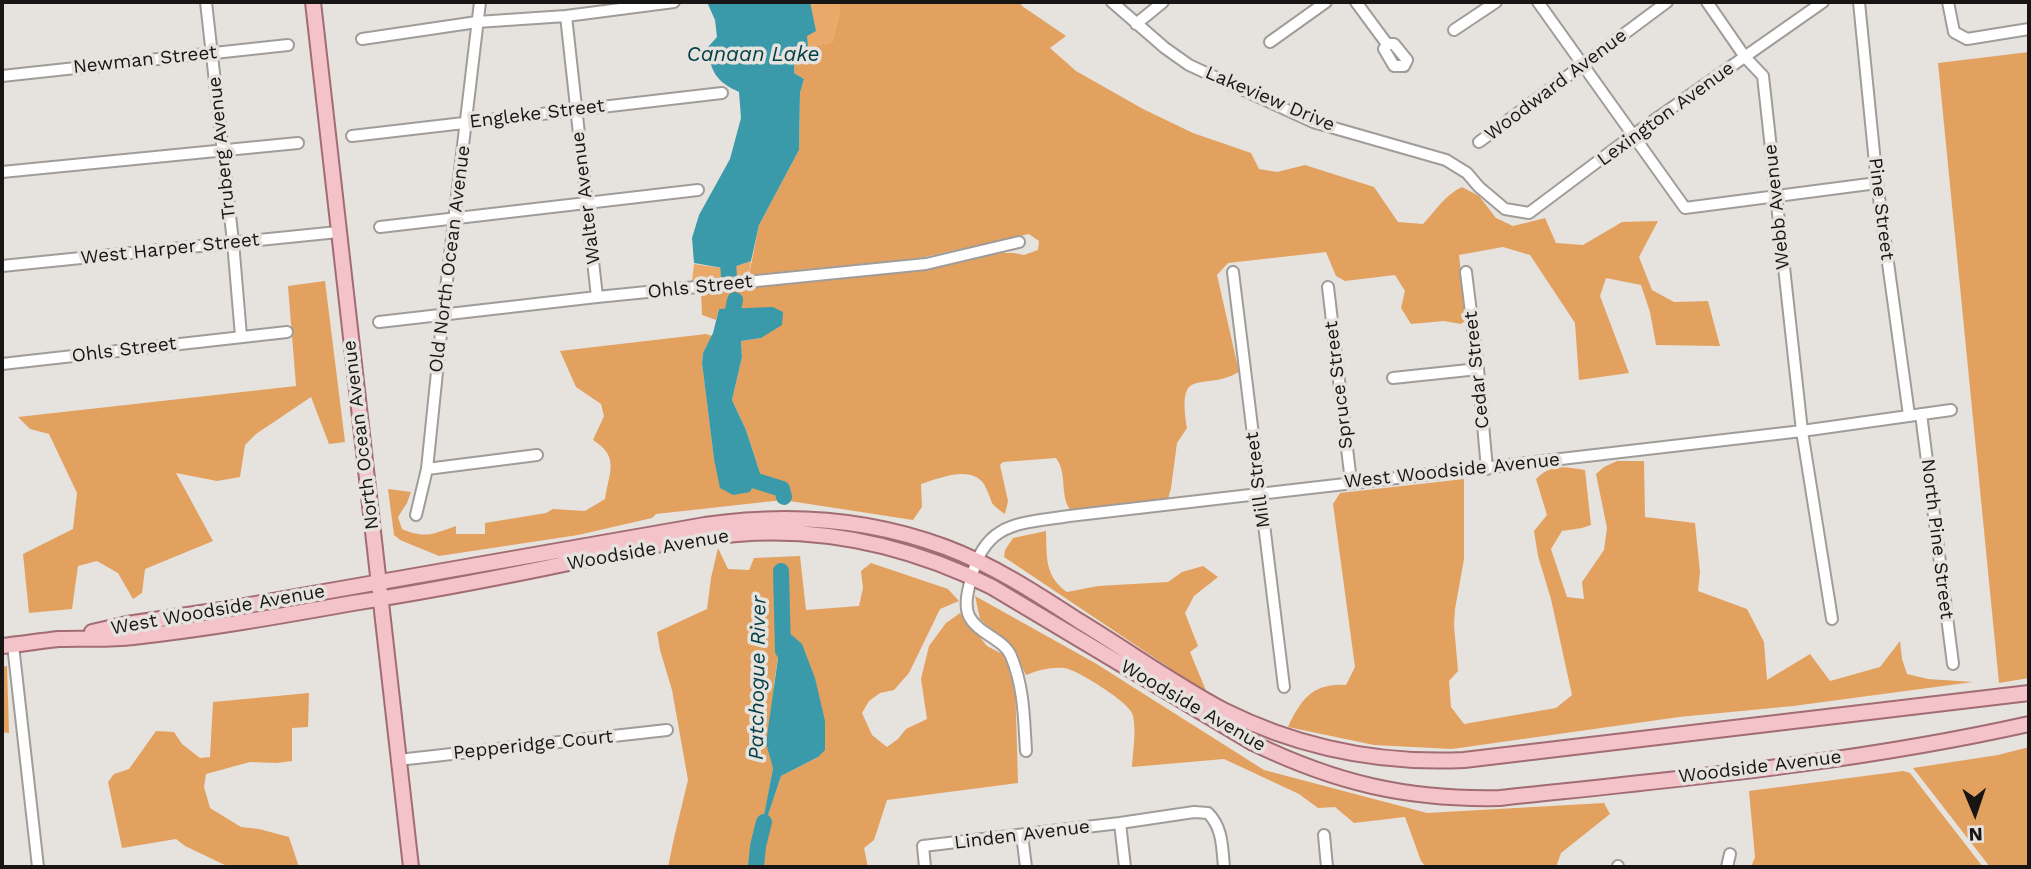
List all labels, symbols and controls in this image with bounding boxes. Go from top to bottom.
street label: Woodward Avenue [1481,24,1631,146]
street label: Newman Street [72,41,218,79]
water label: Canaan Lake [687,42,819,68]
street label: Lexington Avenue [1593,57,1739,171]
street label: Lakeview Drive [1202,61,1338,137]
street label: Truberg Avenue [203,75,241,221]
street label: Engleke Street [468,94,606,134]
street label: Walter Avenue [567,130,605,266]
street label: Webb Avenue [1759,143,1795,271]
street label: Old North Ocean Avenue [425,144,475,374]
street label: Pine Street [1863,156,1899,262]
street label: West Harper Street [79,228,261,270]
street label: Ohls Street [646,270,754,304]
street label: Cedar Street [1459,310,1495,430]
street label: Spruce Street [1320,320,1358,450]
street label: Ohls Street [70,332,178,368]
street label: North Ocean Avenue [338,339,384,531]
street label: Mill Street [1241,431,1275,529]
street label: West Woodside Avenue [1343,448,1561,494]
street label: North Pine Street [1916,457,1958,621]
street label: Woodside Avenue [565,525,731,575]
street label: West Woodside Avenue [109,580,327,640]
water label: Patchogue River [744,596,772,760]
street label: Woodside Avenue [1116,655,1270,757]
street label: Pepperidge Court [452,725,614,765]
street label: Woodside Avenue [1677,746,1843,788]
north arrow [1940,778,2010,848]
street label: Linden Avenue [953,815,1091,855]
text: N [1968,823,1983,846]

